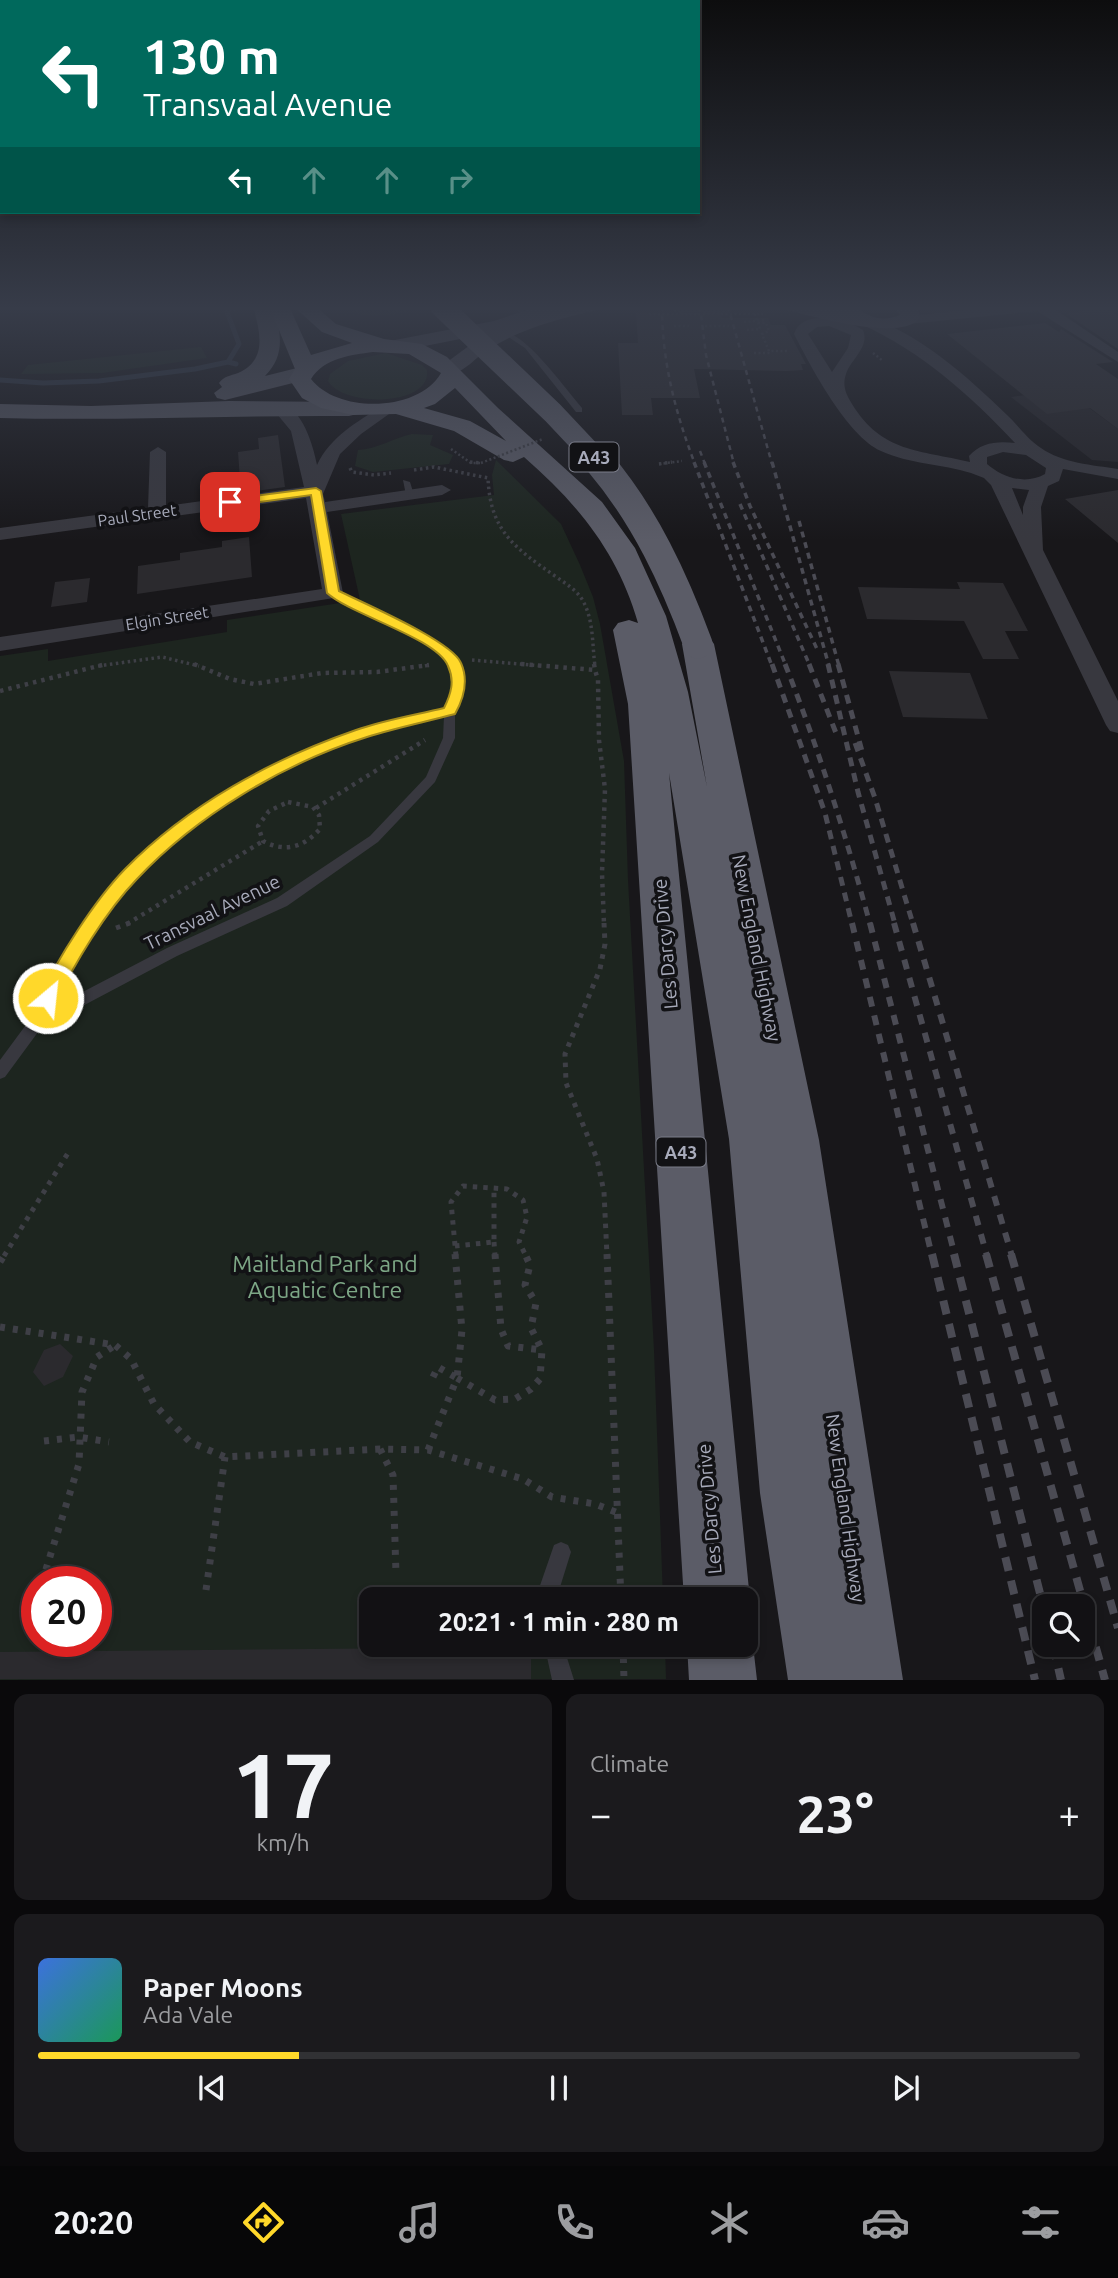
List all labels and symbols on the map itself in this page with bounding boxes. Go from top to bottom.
road number: A43 [570,443,618,472]
pin [200,472,260,532]
street label: Paul Street [96,500,178,529]
street label: Elgin Street [124,602,210,633]
street label: New England Highway [728,853,786,1043]
street label: Transvaal Avenue [141,870,283,954]
street label: Les Darcy Drive [648,878,682,1010]
position arrow [11,961,85,1035]
road number: A43 [656,1138,706,1167]
park label: Maitland Park and Aquatic Centre [232,1251,418,1302]
street label: New England Highway [822,1412,870,1604]
street label: Les Darcy Drive [692,1443,726,1575]
speed limit sign: 20 [21,1566,112,1657]

